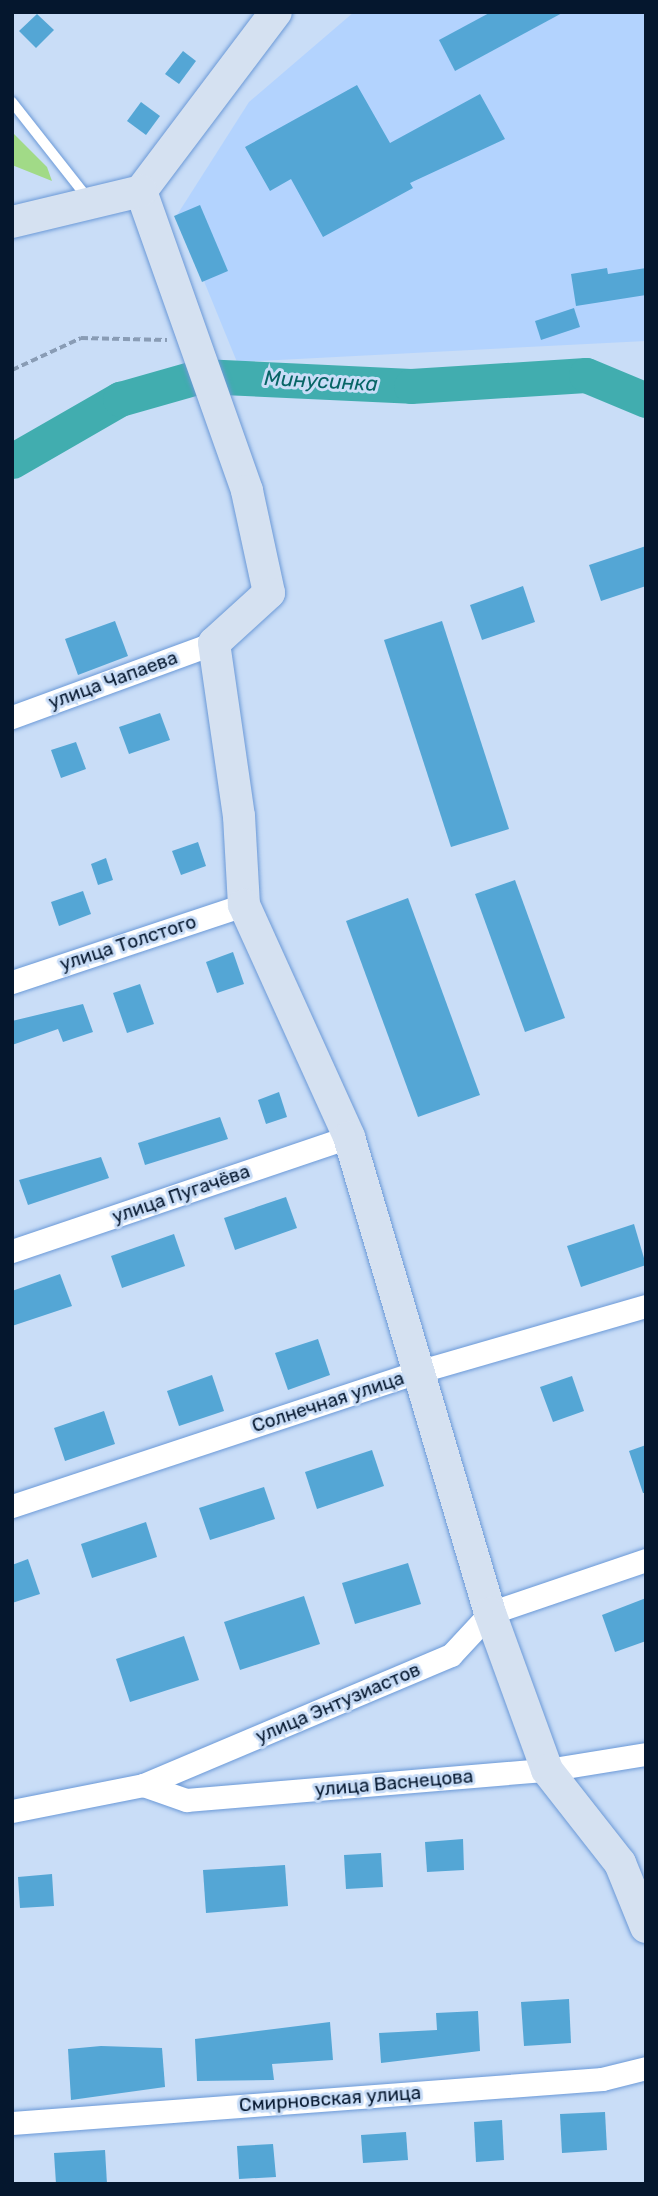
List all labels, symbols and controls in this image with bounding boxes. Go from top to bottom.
water label: Минусинка [263,365,379,397]
street label: улица Чапаева [45,646,181,714]
street label: улица Толстого [57,910,199,976]
street label: улица Пугачёва [109,1160,253,1228]
street label: Солнечная улица [249,1367,407,1437]
street label: улица Энтузиастов [252,1658,424,1748]
street label: улица Васнецова [314,1765,474,1801]
street label: Смирновская улица [238,2081,422,2117]

